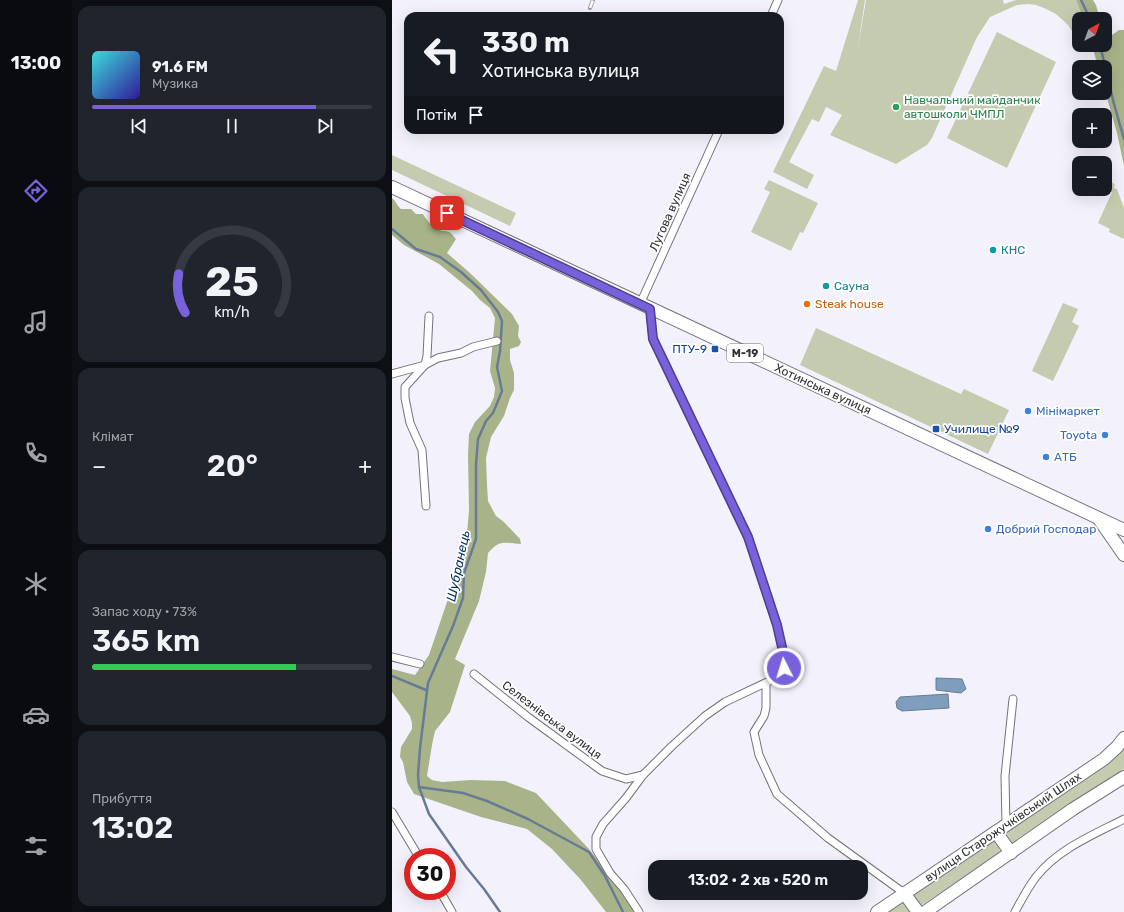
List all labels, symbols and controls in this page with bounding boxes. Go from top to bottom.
north arrow [1072,12,1112,52]
map controls [1072,12,1112,196]
text: 330 m [482,26,570,59]
icon: left [416,28,468,80]
text: 13:00 [11,52,61,74]
text: 91.6 FM [152,58,208,76]
text: Хотинська вулиця [482,60,640,82]
button: layers [1072,60,1112,100]
text: Музика [152,76,198,91]
place label: Навчальний майданчик автошколи ЧМПЛ [904,93,1041,121]
marker: Навчальний майданчик автошколи ЧМПЛ [891,102,901,112]
icon: arrive [465,104,487,126]
text: Потім [416,106,457,124]
button: + [1072,108,1112,148]
icon: previous [128,115,150,137]
icon: pause [221,115,243,137]
icon: next [314,115,336,137]
button: − [1072,156,1112,196]
street label: Лугова вулиця [646,171,694,253]
icon: directions [22,177,50,205]
pin [430,196,464,230]
icon: arrive [436,202,458,224]
place label: КНС [1001,243,1025,257]
marker: КНС [988,245,998,255]
text: 25 [205,257,259,306]
place label: Сауна [834,279,869,293]
marker: Сауна [821,281,831,291]
place label: Steak house [815,297,884,311]
marker: Steak house [802,299,812,309]
text: km/h [214,303,250,320]
icon: music [22,308,50,336]
place label: ПТУ-9 [672,342,707,356]
marker: ПТУ-9 [710,344,720,354]
road number: М-19 [727,344,763,362]
street label: Хотинська вулиця [772,360,874,418]
place label: Мінімаркет [1036,404,1100,418]
marker: Мінімаркет [1023,406,1033,416]
place label: Училище №9 [944,422,1020,436]
marker: Училище №9 [931,424,941,434]
place label: Toyota [1060,428,1097,442]
text: Клімат [92,429,134,444]
marker: Toyota [1100,430,1110,440]
icon: phone [22,439,50,467]
text: 20° [207,448,258,484]
place label: АТБ [1054,450,1077,464]
marker: АТБ [1041,452,1051,462]
text: − [92,453,106,480]
text: + [358,453,372,480]
place label: Добрий Господар [996,522,1096,536]
marker: Добрий Господар [983,524,993,534]
water label: Шубранець [443,529,473,603]
icon: climate [22,570,50,598]
text: Запас ходу · 73% [92,604,197,619]
text: 365 km [92,623,200,659]
position arrow [763,647,805,689]
street label: Селезнівська вулиця [499,678,605,762]
icon: car [22,701,50,729]
street label: вулиця Старожучківський Шлях [922,769,1084,885]
text: Прибуття [92,791,152,806]
text: 13:02 [92,810,173,846]
icon: filters [22,832,50,860]
speed limit sign: 30 [404,848,456,900]
text: 13:02 · 2 хв · 520 m [688,871,828,889]

